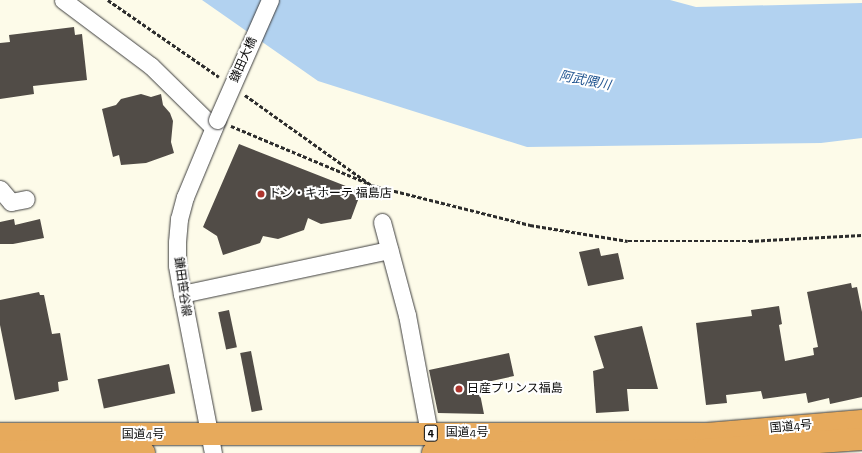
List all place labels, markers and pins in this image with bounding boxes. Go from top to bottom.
place label: ドン・キホーテ 福島店 [269,187,392,201]
marker: ドン・キホーテ 福島店 [256,189,266,199]
place label: 日産プリンス福島 [467,382,563,396]
marker: 日産プリンス福島 [454,384,464,394]

